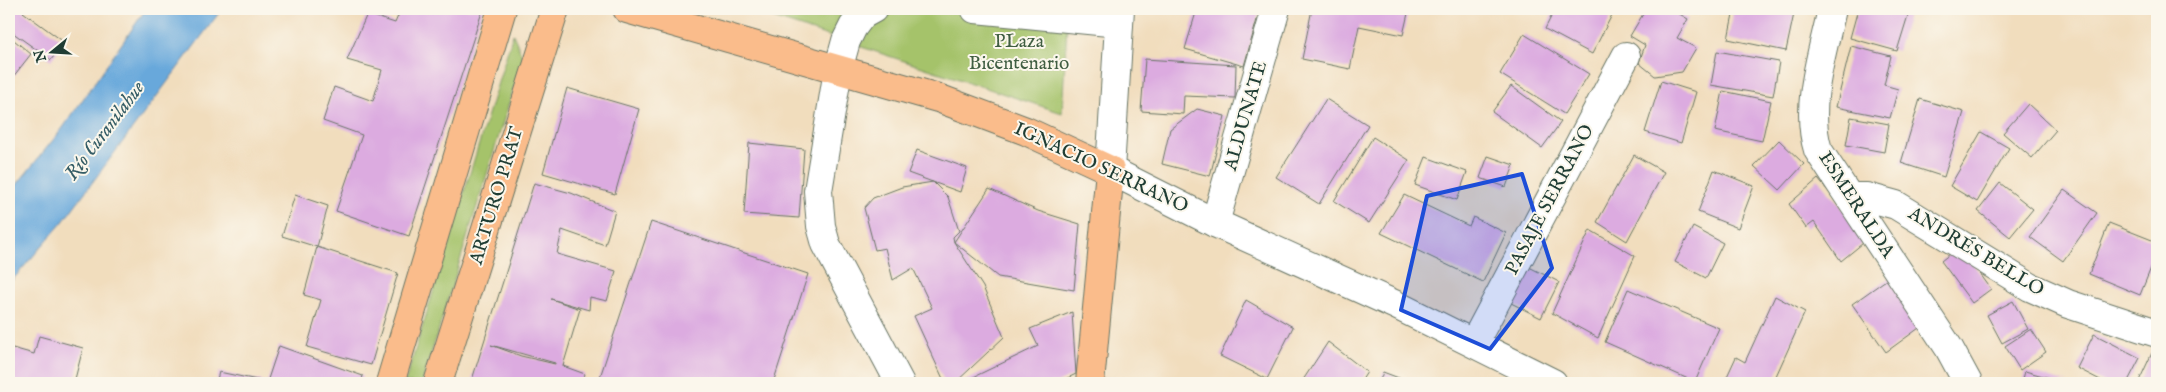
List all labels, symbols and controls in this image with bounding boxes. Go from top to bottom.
north arrow [28,28,78,78]
park label: PLaza Bicentenario [969,30,1069,76]
text: N [30,47,51,65]
street label: ALDUNATE [1219,58,1273,175]
water label: Río Curanilahue [60,76,151,186]
street label: IGNACIO SERRANO [1010,117,1192,219]
street label: PASAJE SERRANO [1500,120,1600,279]
street label: ARTURO PRAT [464,124,529,269]
street label: ESMERALDA [1813,147,1900,264]
street label: ANDRÉS BELLO [1903,201,2049,302]

